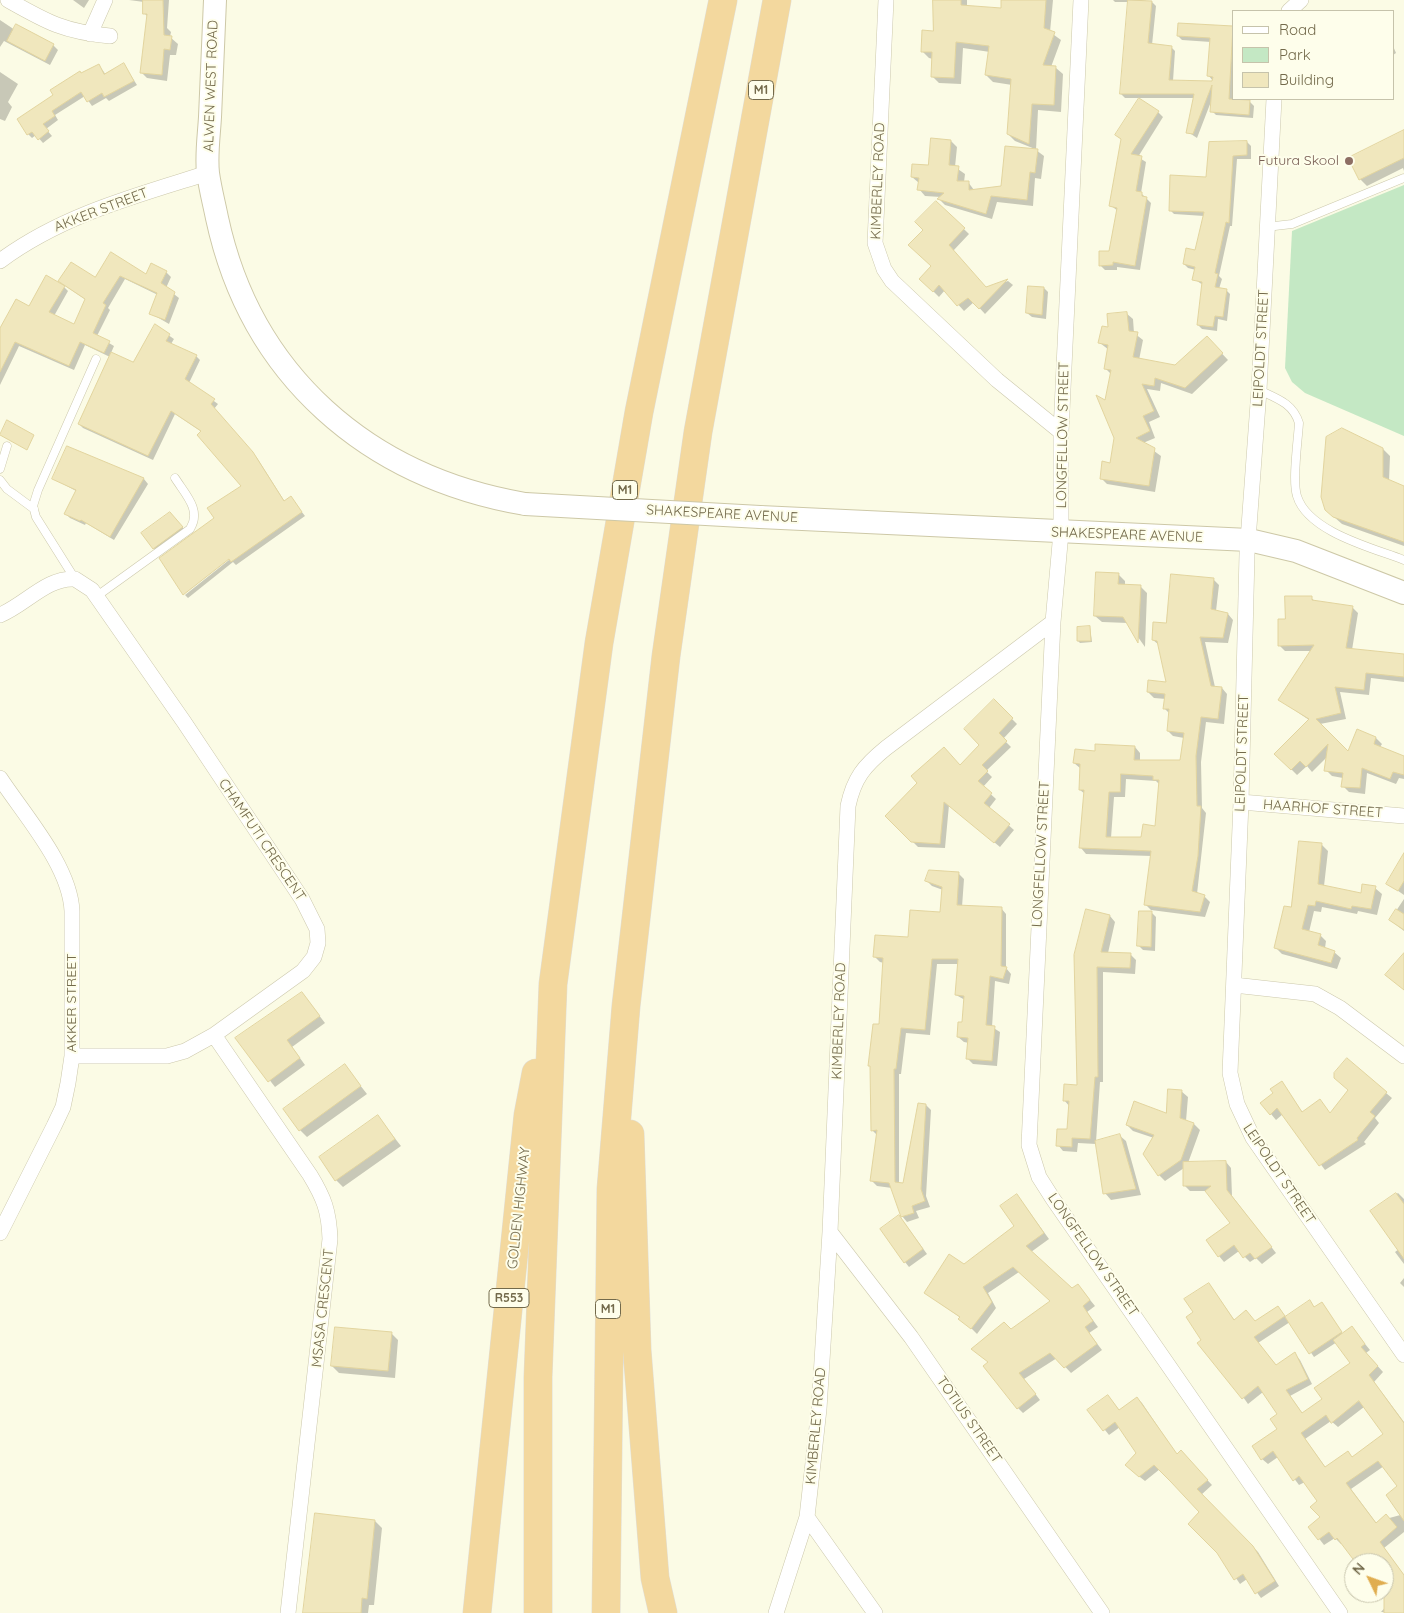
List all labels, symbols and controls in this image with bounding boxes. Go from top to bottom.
legend [1232,10,1394,100]
street label: ALWEN WEST ROAD [200,20,222,152]
text: Road [1279,20,1316,39]
text: Park [1279,45,1311,64]
text: Building [1279,70,1334,89]
road number: M1 [748,80,774,100]
street label: KIMBERLEY ROAD [868,122,888,240]
place label: Futura Skool [1258,153,1339,169]
marker: Futura Skool [1343,155,1355,167]
street label: AKKER STREET [52,184,150,236]
street label: LEIPOLDT STREET [1250,289,1272,407]
street label: LONGFELLOW STREET [1053,362,1073,508]
road number: M1 [612,480,638,500]
street label: SHAKESPEARE AVENUE [646,502,798,526]
street label: SHAKESPEARE AVENUE [1051,524,1203,546]
street label: LEIPOLDT STREET [1232,694,1252,812]
street label: CHAMFUTI CRESCENT [215,776,309,904]
street label: LONGFELLOW STREET [1029,780,1053,928]
street label: HAARHOF STREET [1262,796,1384,822]
street label: AKKER STREET [64,953,80,1053]
street label: KIMBERLEY ROAD [829,962,849,1080]
street label: LEIPOLDT STREET [1239,1121,1319,1227]
street label: GOLDEN HIGHWAY [504,1146,534,1270]
street label: LONGFELLOW STREET [1044,1190,1142,1320]
street label: MSASA CRESCENT [308,1248,338,1368]
road number: R553 [489,1289,529,1308]
road number: M1 [596,1300,620,1318]
street label: KIMBERLEY ROAD [803,1367,829,1485]
street label: TOTIUS STREET [933,1373,1005,1467]
north arrow [1344,1553,1394,1603]
text: N [1348,1559,1369,1578]

